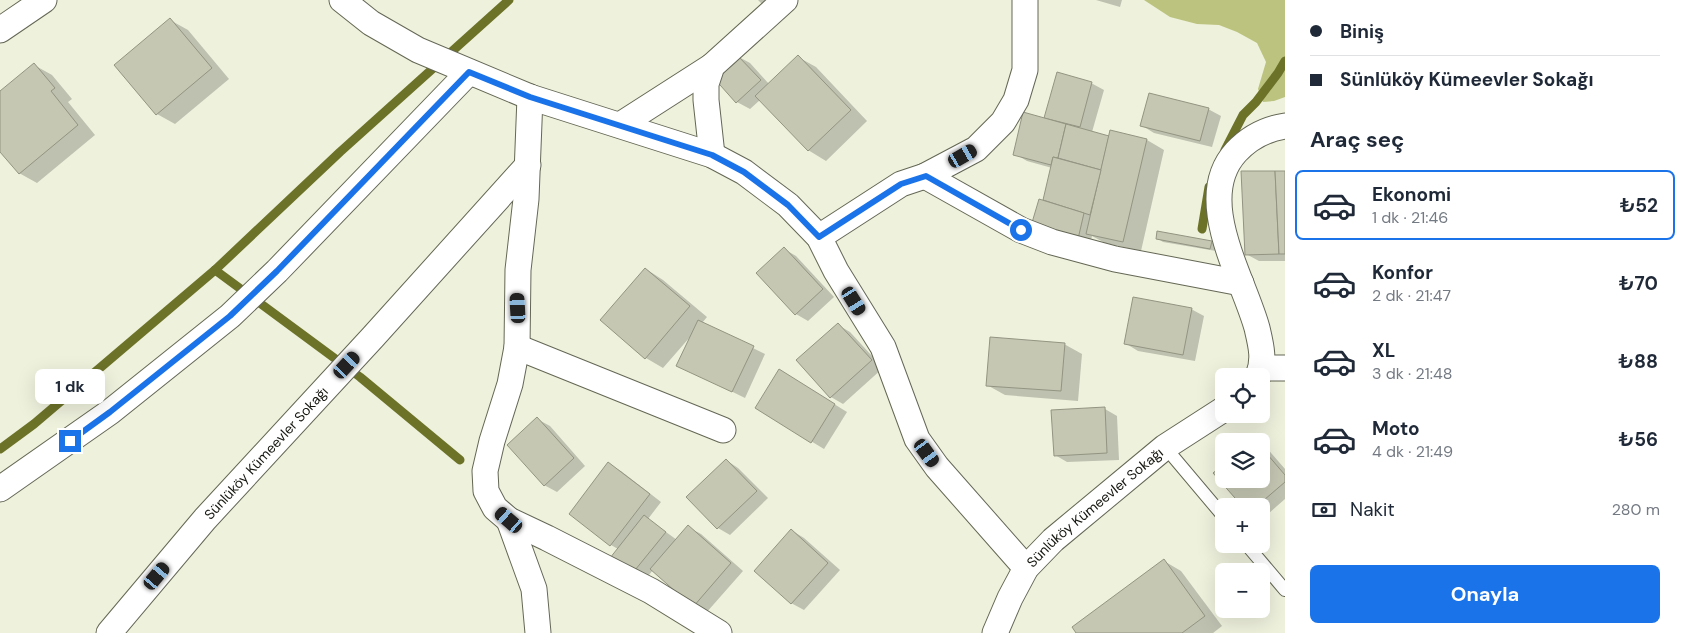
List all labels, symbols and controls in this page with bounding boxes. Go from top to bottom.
text: Biniş [1340,19,1384,44]
text: Sünlüköy Kümeevler Sokağı [1340,67,1594,92]
text: Araç seç [1310,125,1404,154]
car [946,142,979,170]
text: Ekonomi [1372,182,1451,207]
icon: car [1312,183,1357,228]
text: ₺52 [1620,193,1658,218]
text: 1 dk · 21:46 [1372,207,1448,228]
route start [1010,219,1032,241]
text: Konfor [1372,260,1433,285]
icon: car [1312,261,1357,306]
text: ₺70 [1619,271,1658,296]
car [839,284,868,318]
text: 2 dk · 21:47 [1372,285,1451,306]
car [509,293,526,323]
text: XL [1372,338,1395,363]
icon: car [1312,339,1357,384]
car [331,349,362,381]
text: ₺88 [1618,349,1658,374]
text: 3 dk · 21:48 [1372,363,1452,384]
callout: 1 dk [35,368,105,404]
map controls [1215,368,1270,618]
button: locate [1215,368,1270,423]
text: 1 dk [55,376,85,397]
street label: Sünlüköy Kümeevler Sokağı [200,383,332,523]
text: Moto [1372,416,1420,441]
icon: car [1312,417,1357,462]
text: ₺56 [1618,427,1658,452]
route end [59,430,81,452]
button: layers [1215,433,1270,488]
car [912,436,941,470]
text: 4 dk · 21:49 [1372,441,1453,462]
street label: Sünlüköy Kümeevler Sokağı [1023,443,1167,571]
icon: cash [1310,496,1338,524]
text: Nakit [1350,497,1395,522]
button: + [1215,498,1270,553]
text: 280 m [1612,499,1660,520]
car [492,504,525,536]
car [141,560,172,592]
button: − [1215,563,1270,618]
button: Onayla [1310,565,1660,623]

